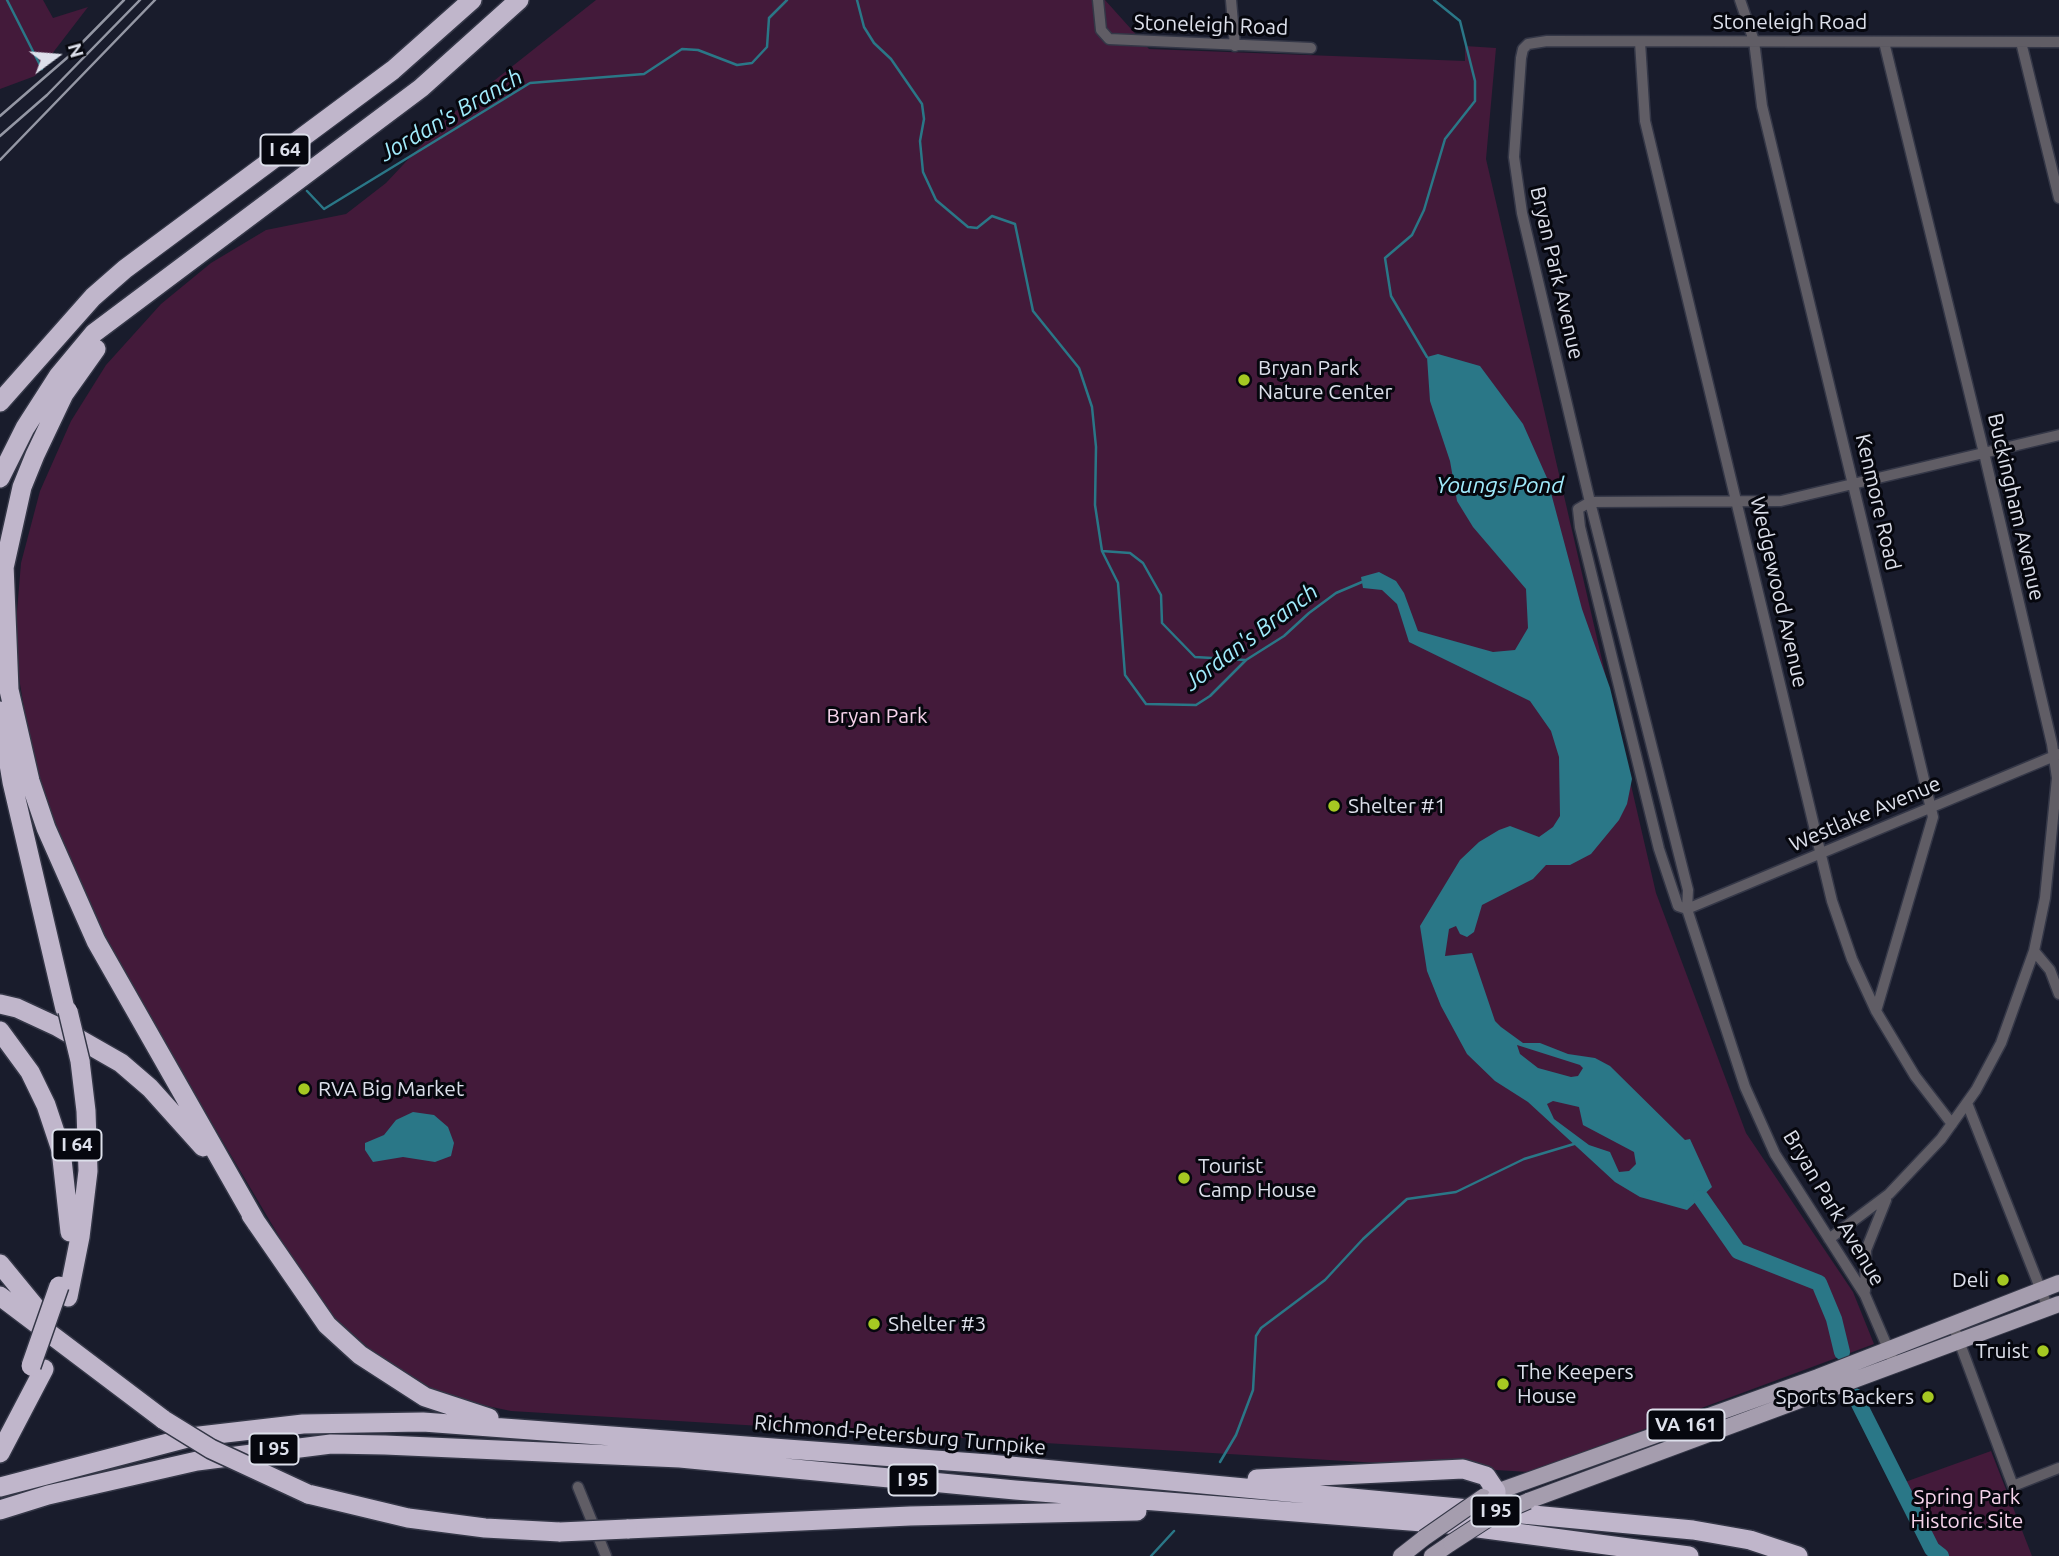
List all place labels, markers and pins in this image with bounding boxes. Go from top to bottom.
place label: Bryan Park Nature Center [1258,355,1393,405]
marker: Bryan Park Nature Center [1236,372,1252,388]
place label: Shelter #1 [1348,793,1446,819]
marker: Shelter #1 [1326,798,1342,814]
place label: RVA Big Market [318,1076,464,1102]
marker: RVA Big Market [296,1081,312,1097]
place label: Tourist Camp House [1198,1153,1317,1203]
marker: Tourist Camp House [1176,1170,1192,1186]
place label: Deli [1952,1267,1989,1293]
marker: Deli [1995,1272,2011,1288]
place label: Shelter #3 [888,1311,986,1337]
marker: Shelter #3 [866,1316,882,1332]
place label: Truist [1976,1338,2029,1364]
marker: Truist [2035,1343,2051,1359]
place label: The Keepers House [1517,1359,1634,1409]
marker: The Keepers House [1495,1376,1511,1392]
place label: Sports Backers [1775,1384,1914,1410]
marker: Sports Backers [1920,1389,1936,1405]

